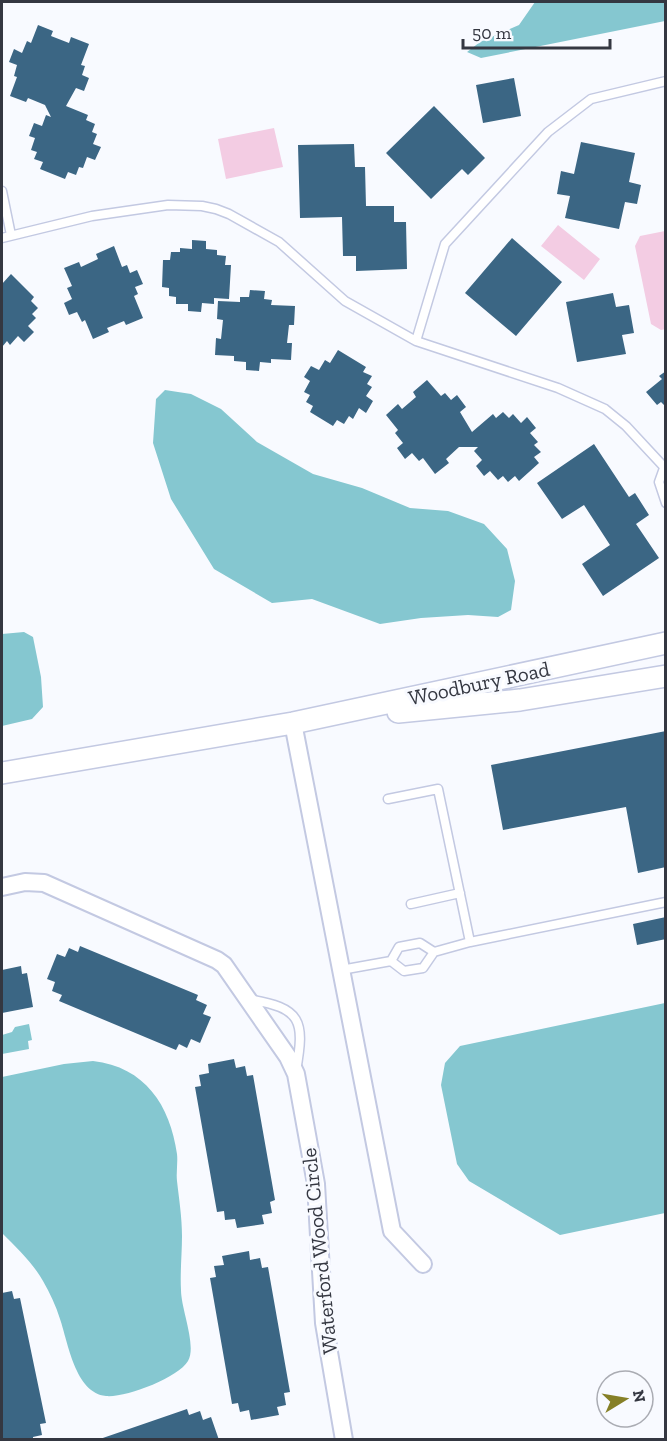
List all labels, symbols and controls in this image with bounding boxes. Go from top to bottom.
scale bar [463,12,610,50]
text: 50 m [472,22,512,44]
street label: Woodbury Road [406,656,552,710]
street label: Waterford Wood Circle [296,1147,342,1355]
north arrow [595,1369,655,1429]
text: N [629,1388,650,1404]

